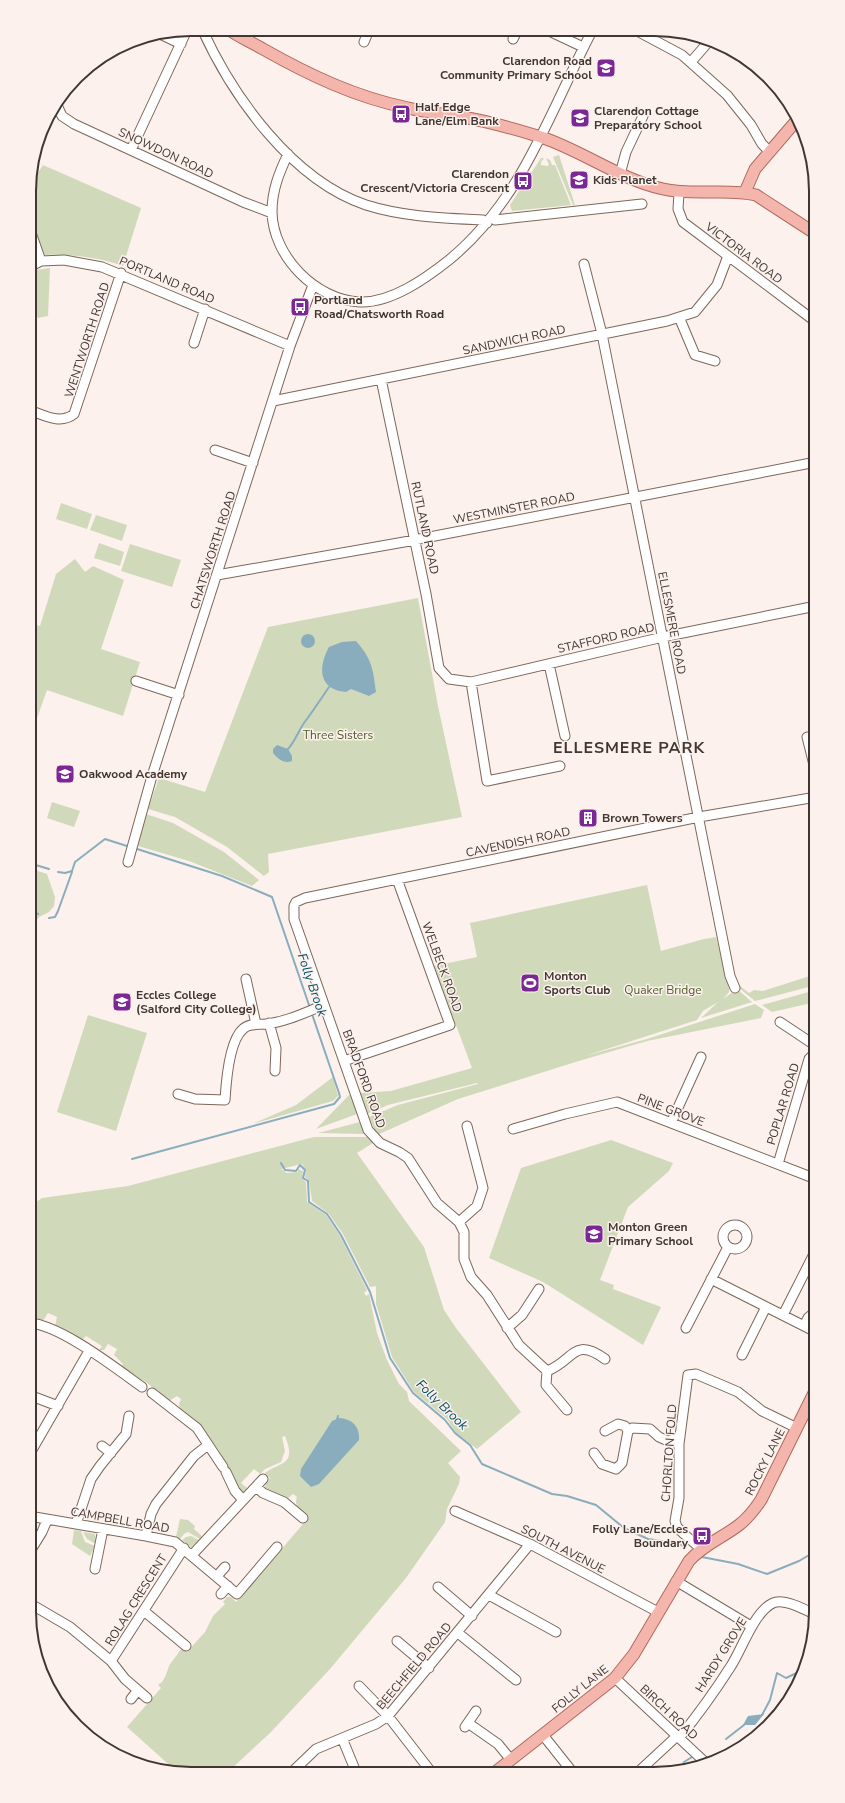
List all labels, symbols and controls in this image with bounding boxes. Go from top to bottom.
place label: Clarendon Road Community Primary School [440,53,592,83]
school or university icon: Clarendon Road Community Primary School [595,57,617,79]
place label: Half Edge Lane/Elm Bank [415,99,499,129]
bus stop icon: Half Edge Lane/Elm Bank [390,103,412,125]
place label: Clarendon Cottage Preparatory School [594,103,702,133]
school or university icon: Clarendon Cottage Preparatory School [569,107,591,129]
street label: SNOWDON ROAD [116,124,216,182]
place label: Clarendon Crescent/Victoria Crescent [360,166,509,196]
school or university icon: Kids Planet [568,169,590,191]
bus stop icon: Clarendon Crescent/Victoria Crescent [512,170,534,192]
place label: Kids Planet [593,172,657,188]
street label: VICTORIA ROAD [701,218,786,287]
street label: PORTLAND ROAD [117,253,217,307]
street label: WENTWORTH ROAD [61,280,113,400]
place label: Portland Road/Chatsworth Road [314,292,444,322]
bus stop icon: Portland Road/Chatsworth Road [289,296,311,318]
street label: SANDWICH ROAD [461,321,567,359]
street label: RUTLAND ROAD [407,480,443,576]
street label: WESTMINSTER ROAD [452,488,576,528]
street label: CHATSWORTH ROAD [186,489,240,611]
street label: ELLESMERE ROAD [654,570,690,676]
street label: STAFFORD ROAD [556,619,656,657]
park label: Three Sisters [303,727,373,743]
district label: ELLESMERE PARK [553,737,705,759]
school or university icon: Oakwood Academy [54,763,76,785]
place label: Oakwood Academy [79,766,188,782]
building icon: Brown Towers [577,807,599,829]
place label: Brown Towers [602,810,683,826]
street label: CAVENDISH ROAD [464,823,572,861]
street label: WELBECK ROAD [418,920,466,1015]
water label: Folly Brook [293,951,331,1020]
place label: Monton Sports Club [544,968,611,998]
sports icon: Monton Sports Club [519,972,541,994]
park label: Quaker Bridge [624,982,702,998]
place label: Eccles College (Salford City College) [136,987,256,1017]
school or university icon: Eccles College (Salford City College) [111,991,133,1013]
street label: BRADFORD ROAD [339,1027,389,1131]
street label: POPLAR ROAD [763,1061,803,1147]
street label: PINE GROVE [635,1090,707,1130]
place label: Monton Green Primary School [608,1219,693,1249]
school or university icon: Monton Green Primary School [583,1223,605,1245]
water label: Folly Brook [412,1376,472,1435]
street label: CHORLTON FOLD [658,1403,680,1503]
street label: ROCKY LANE [741,1426,789,1498]
street label: CAMPBELL ROAD [69,1503,171,1537]
street label: SOUTH AVENUE [518,1521,608,1577]
place label: Folly Lane/Eccles Boundary [592,1521,689,1551]
bus stop icon: Folly Lane/Eccles Boundary [691,1525,713,1547]
street label: ROLAG CRESCENT [101,1550,171,1649]
street label: HARDY GROVE [692,1615,750,1695]
street label: BEECHFIELD ROAD [373,1619,455,1713]
street label: FOLLY LANE [548,1661,612,1717]
street label: BIRCH ROAD [636,1681,702,1743]

